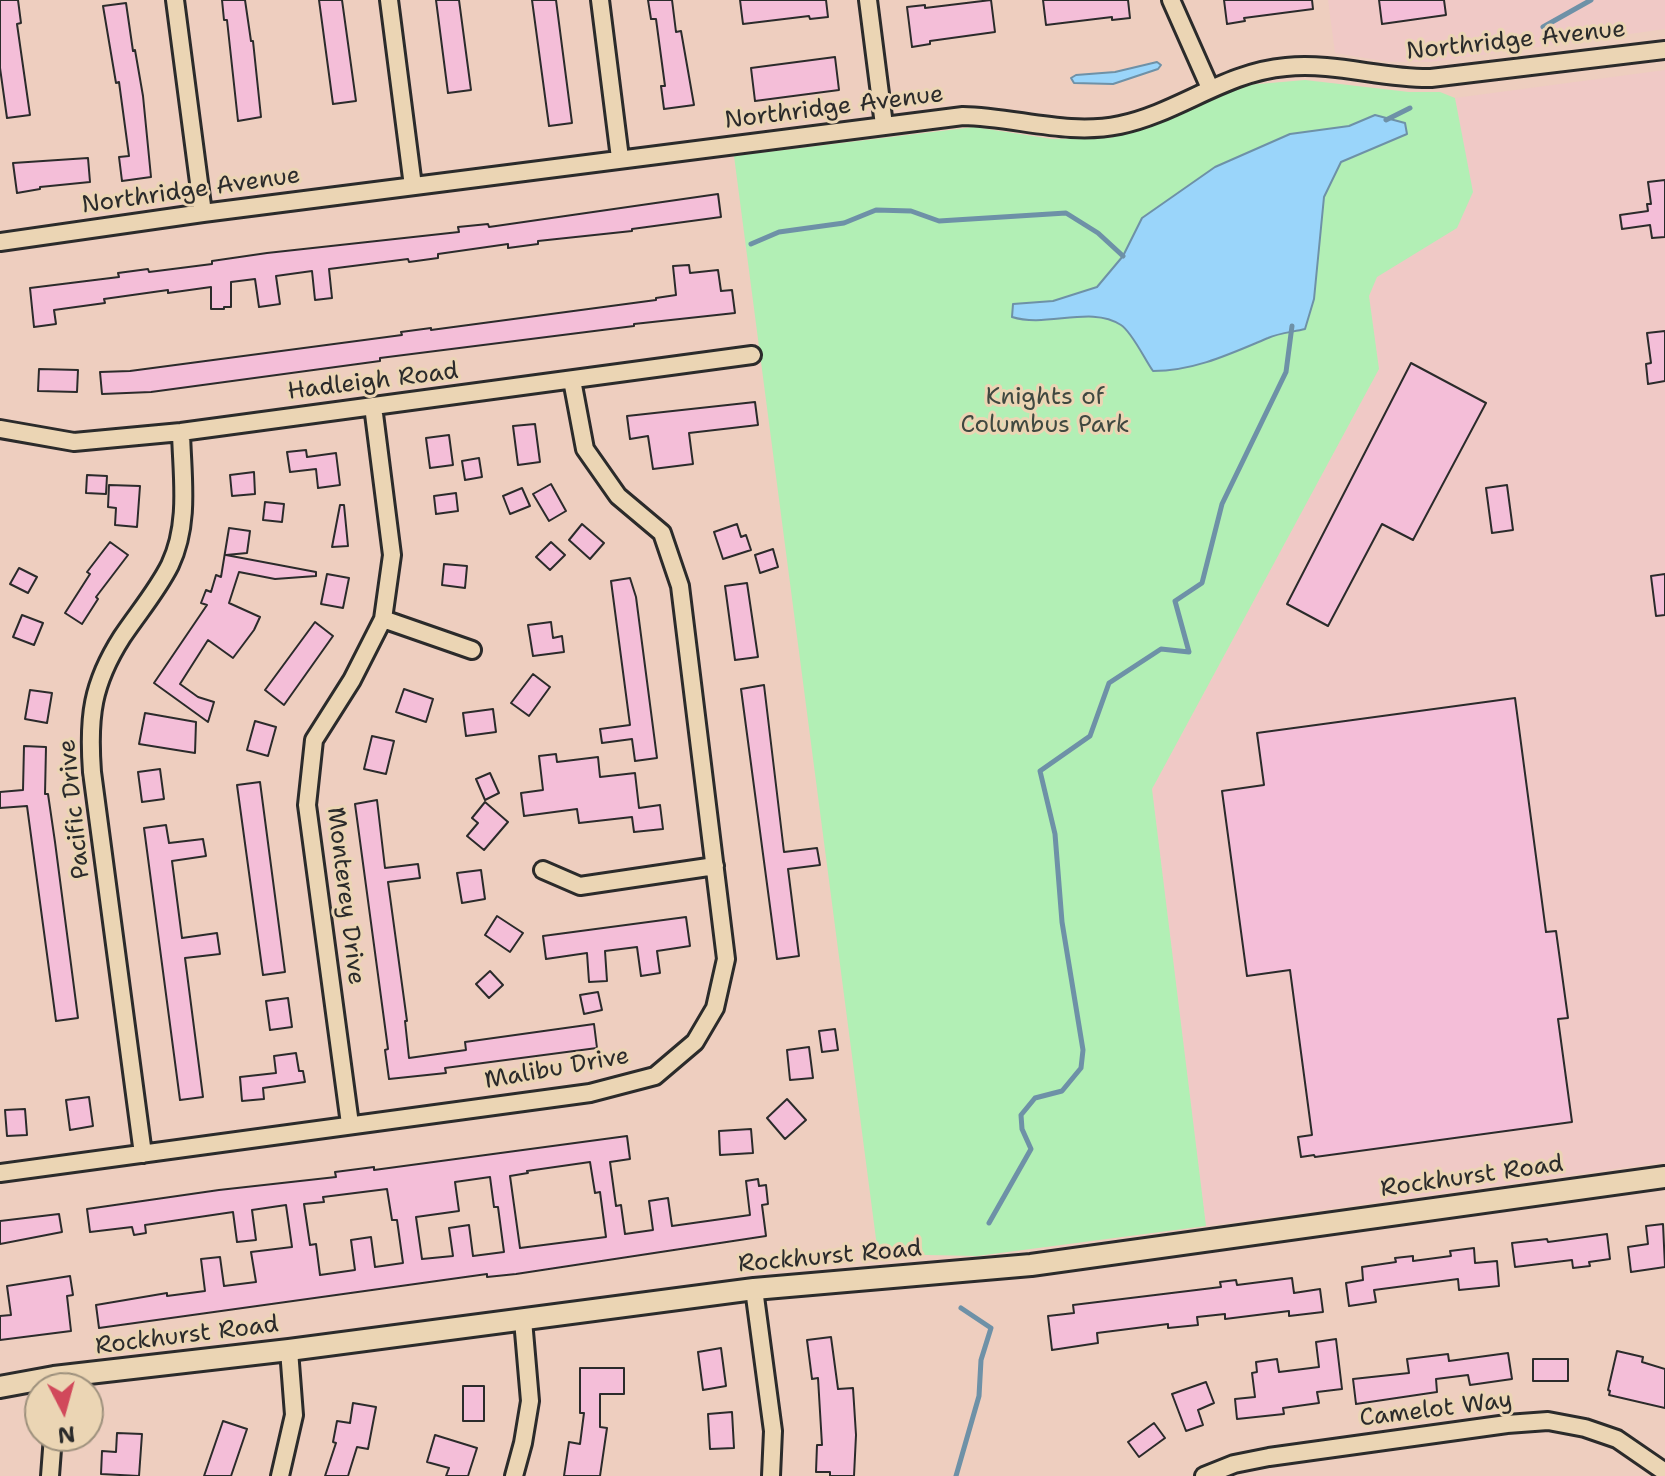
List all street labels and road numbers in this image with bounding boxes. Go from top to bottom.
street label: Northridge Avenue [1405,15,1627,67]
street label: Northridge Avenue [723,80,945,136]
street label: Northridge Avenue [80,161,302,221]
street label: Hadleigh Road [286,357,460,407]
street label: Pacific Drive [53,738,97,880]
street label: Monterey Drive [320,805,370,987]
street label: Malibu Drive [482,1042,632,1096]
street label: Rockhurst Road [1379,1150,1565,1204]
street label: Rockhurst Road [737,1235,923,1279]
street label: Rockhurst Road [94,1310,280,1362]
street label: Camelot Way [1358,1386,1514,1434]

